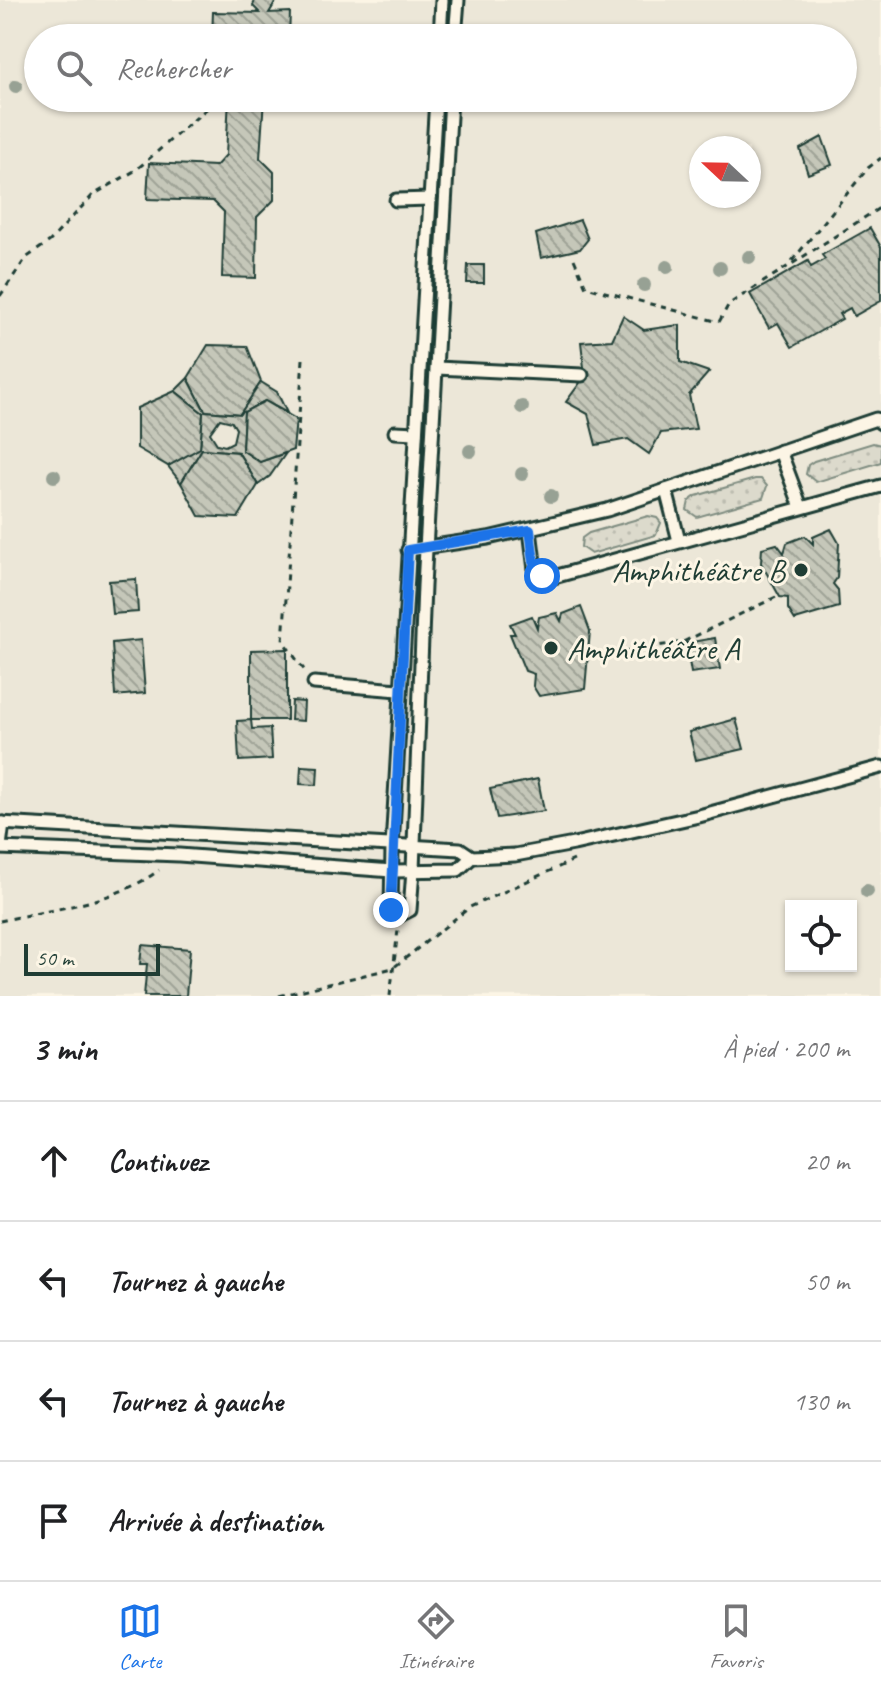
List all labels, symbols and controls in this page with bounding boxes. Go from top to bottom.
search box [24,24,857,112]
icon: search [52,46,96,90]
text: Rechercher [116,49,231,87]
north arrow [689,136,761,208]
place label: Amphithéâtre B [612,550,787,591]
route start [524,558,560,594]
marker: Amphithéâtre B [792,561,810,579]
place label: Amphithéâtre A [567,628,741,669]
marker: Amphithéâtre A [542,639,560,657]
route end [373,892,409,928]
map controls [785,900,857,972]
button: locate [785,900,857,972]
scale bar [24,940,160,976]
text: 50 m [36,944,73,972]
text: 3 min [32,1027,97,1070]
text: À pied · 200 m [723,1032,849,1065]
icon: ahead [32,1139,76,1183]
text: Continuez [108,1142,207,1180]
text: 20 m [805,1145,849,1178]
icon: left [32,1259,76,1303]
text: Tournez à gauche [108,1262,283,1300]
text: 50 m [805,1265,849,1298]
icon: left [32,1379,76,1423]
text: Tournez à gauche [108,1382,283,1420]
text: 130 m [793,1385,849,1418]
icon: arrive [32,1499,76,1543]
text: Arrivée à destination [108,1502,323,1540]
tab: Carte [118,1599,162,1675]
tab: Itinéraire [399,1599,473,1675]
tab: Favoris [710,1599,763,1675]

